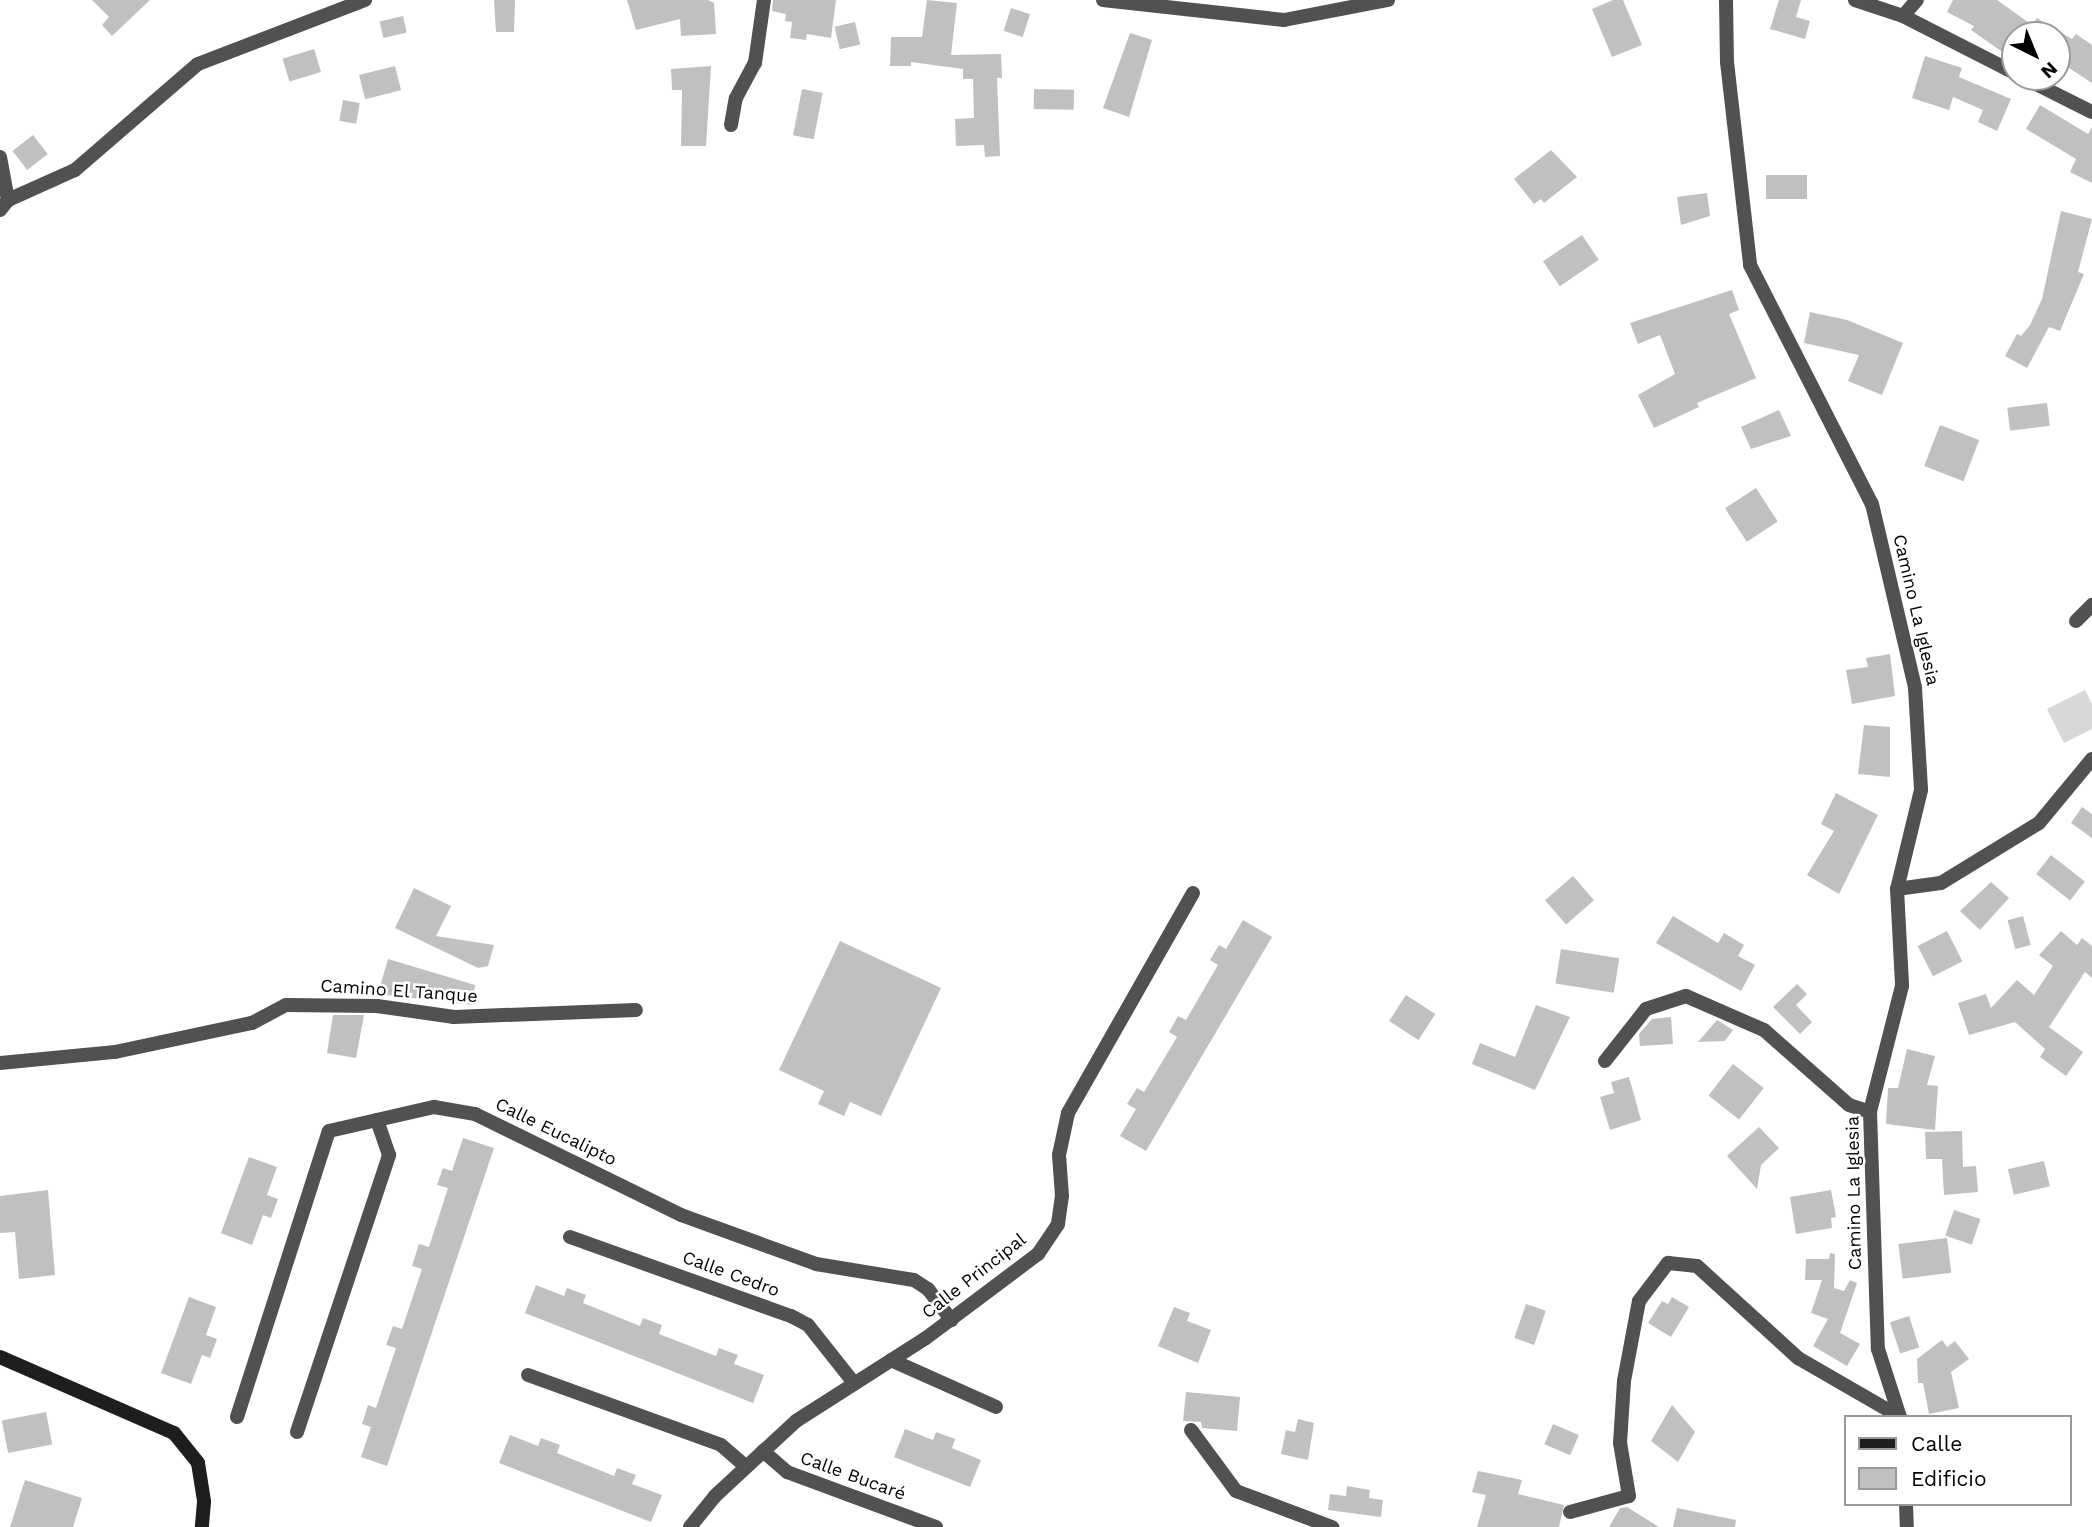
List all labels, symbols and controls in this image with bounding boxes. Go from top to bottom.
north arrow [2001,21,2071,91]
text: N [2036,57,2062,83]
street label: Camino La Iglesia [1888,532,1944,688]
street label: Camino El Tanque [319,975,479,1007]
street label: Calle Eucalipto [492,1093,620,1171]
street label: Camino La Iglesia [1842,1115,1866,1271]
street label: Calle Principal [918,1229,1030,1323]
street label: Calle Cedro [679,1246,783,1302]
legend [1843,1415,2071,1506]
text: Calle [1911,1431,1962,1456]
street label: Calle Bucaré [797,1447,909,1505]
text: Edificio [1911,1466,1987,1491]

